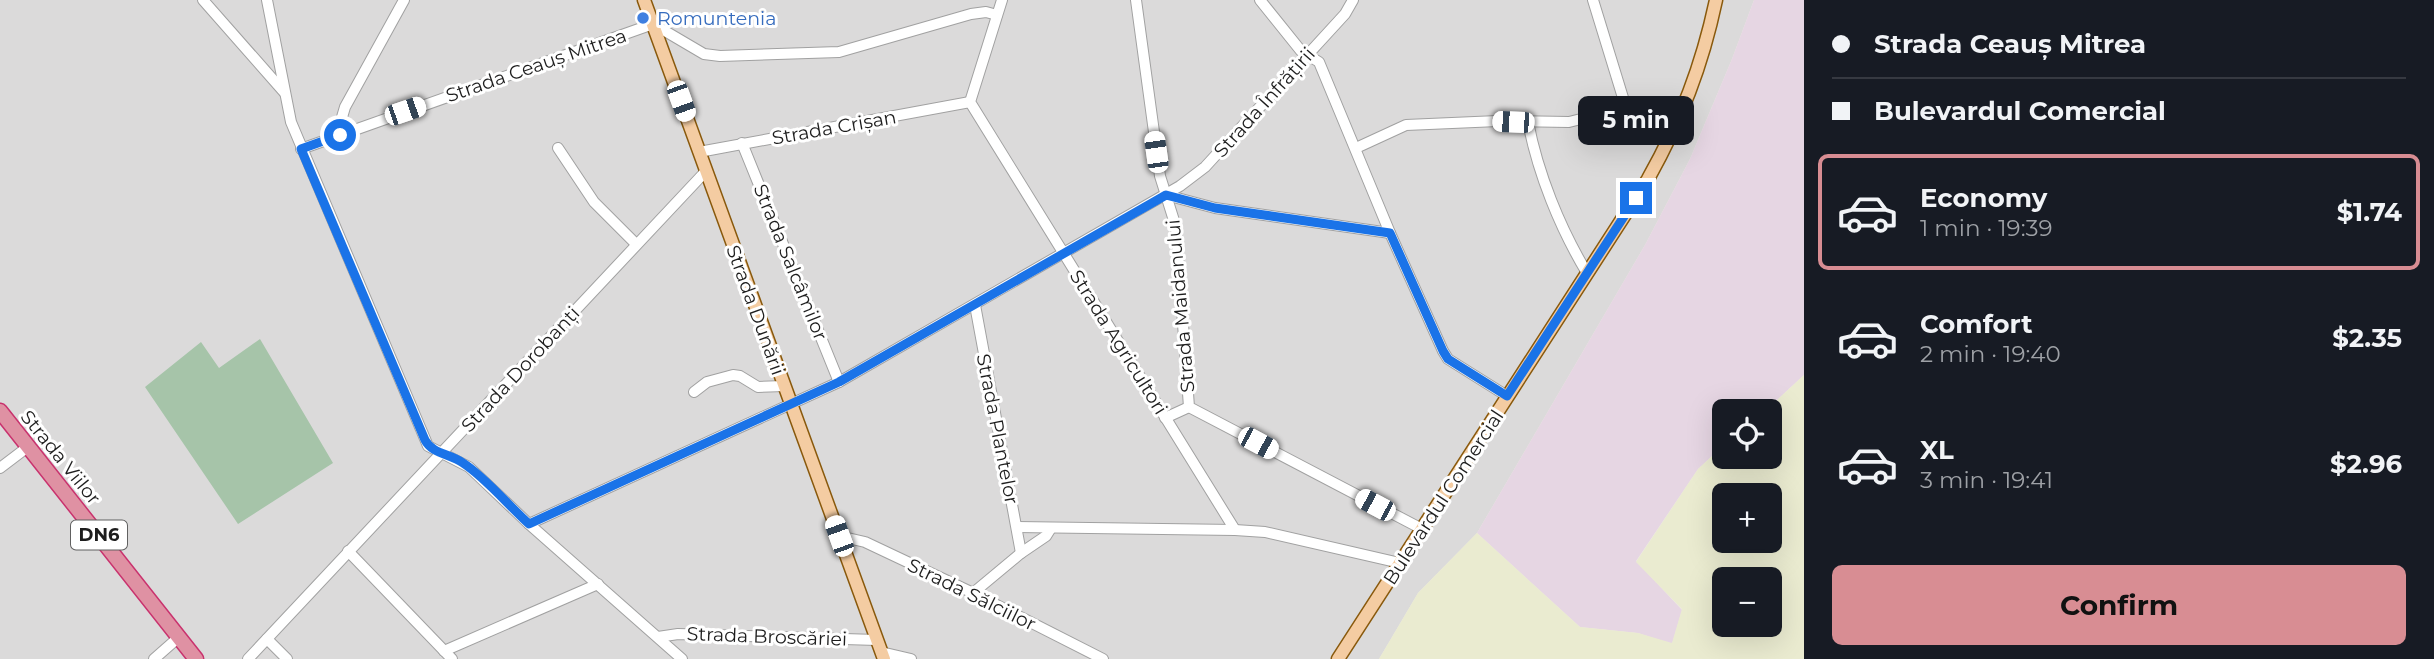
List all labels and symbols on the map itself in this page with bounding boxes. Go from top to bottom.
place label: Romuntenia [657,7,776,30]
marker: Romuntenia [635,10,651,26]
street label: Strada Ceauș Mitrea [443,24,630,108]
street label: Strada Înfrățirii [1209,43,1321,163]
car [664,78,699,124]
car [382,94,429,128]
callout: 5 min [1578,96,1694,146]
street label: Strada Crișan [770,105,898,151]
car [1492,111,1535,133]
route start [324,119,356,151]
car [1143,130,1170,174]
street label: Strada Salcâmilor [749,181,832,344]
route end [1620,182,1652,214]
street label: Strada Maidanului [1161,218,1200,393]
street label: Strada Dunării [721,242,790,378]
street label: Strada Agricultori [1065,266,1172,419]
street label: Strada Dorobanți [456,302,585,438]
street label: Strada Plantelor [972,352,1023,506]
street label: Strada Viilor [16,406,106,509]
street label: Bulevardul Comercial [1378,406,1509,589]
car [1235,424,1282,462]
car [1352,486,1399,524]
car [822,513,857,559]
road number: DN6 [71,520,127,550]
street label: Strada Sălciilor [904,553,1040,635]
street label: Strada Broscăriei [686,622,848,651]

